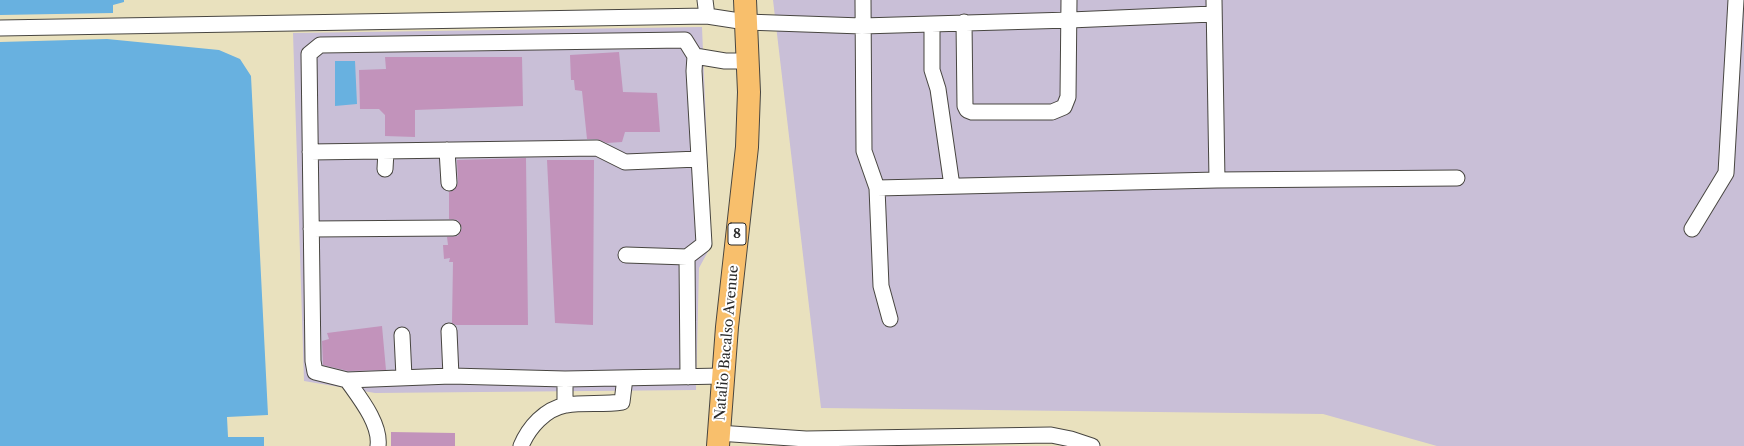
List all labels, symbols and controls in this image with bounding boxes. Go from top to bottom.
road number: 8 [728,223,746,245]
street label: Natalio Bacalso Avenue [712,265,742,421]

